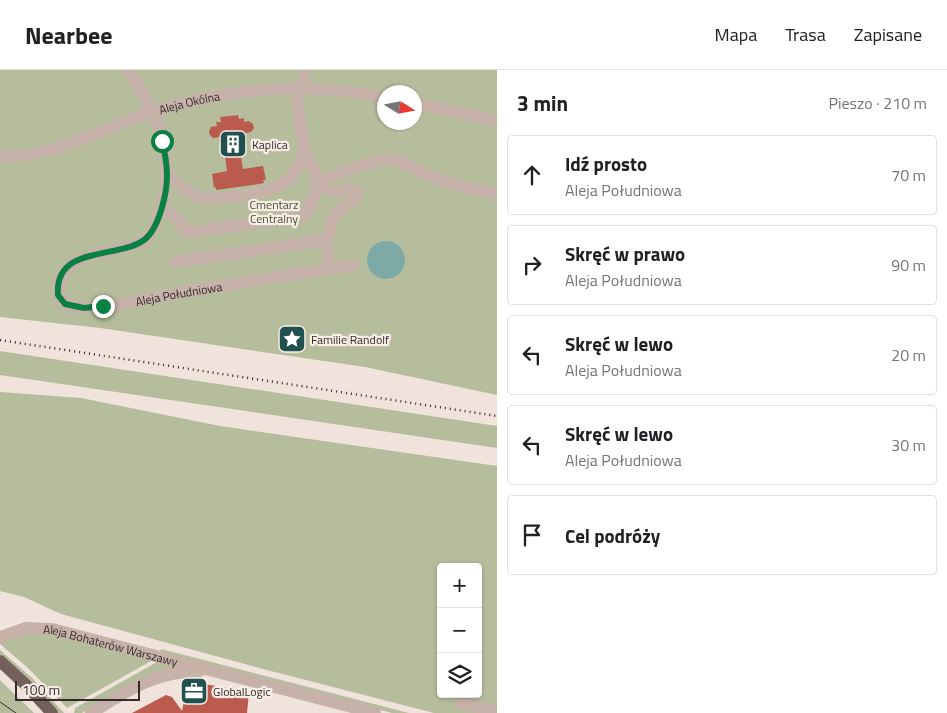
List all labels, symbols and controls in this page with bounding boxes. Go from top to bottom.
text: Nearbee [25,17,112,53]
text: Mapa [715,21,757,48]
text: Trasa [785,21,826,48]
text: Zapisane [854,21,922,48]
north arrow [377,85,422,130]
street label: Aleja Okólna [156,86,221,119]
text: 3 min [517,87,568,119]
text: Pieszo · 210 m [829,91,927,115]
building icon: Kaplica [218,129,248,159]
route start [151,130,174,153]
place label: Kaplica [252,135,288,154]
text: Idź prosto [565,149,647,178]
icon: ahead [518,161,546,189]
text: 70 m [891,163,926,187]
text: Aleja Południowa [565,178,682,202]
park label: Cmentarz Centralny [250,195,298,228]
text: Skręć w prawo [565,239,685,268]
icon: right [518,251,546,279]
text: 90 m [891,253,926,277]
text: Aleja Południowa [565,268,682,292]
street label: Aleja Południowa [134,276,223,311]
route end [92,295,115,318]
place icon: Familie Randolf [277,324,307,354]
text: Skręć w lewo [565,329,673,358]
place label: Familie Randolf [311,330,389,349]
icon: left [518,341,546,369]
text: 20 m [891,343,926,367]
text: Aleja Południowa [565,358,682,382]
text: Skręć w lewo [565,419,673,448]
icon: left [518,431,546,459]
text: 30 m [891,433,926,457]
text: Aleja Południowa [565,448,682,472]
icon: arrive [518,521,546,549]
text: Cel podróży [565,521,660,550]
map controls [437,563,482,698]
button: + [437,563,482,608]
button: − [437,608,482,653]
street label: Aleja Bohaterów Warszawy [43,619,180,671]
button: layers [437,653,482,698]
office icon: GlobalLogic [179,676,209,706]
scale bar [15,678,140,701]
text: 100 m [22,679,60,700]
place label: GlobalLogic [213,682,271,701]

